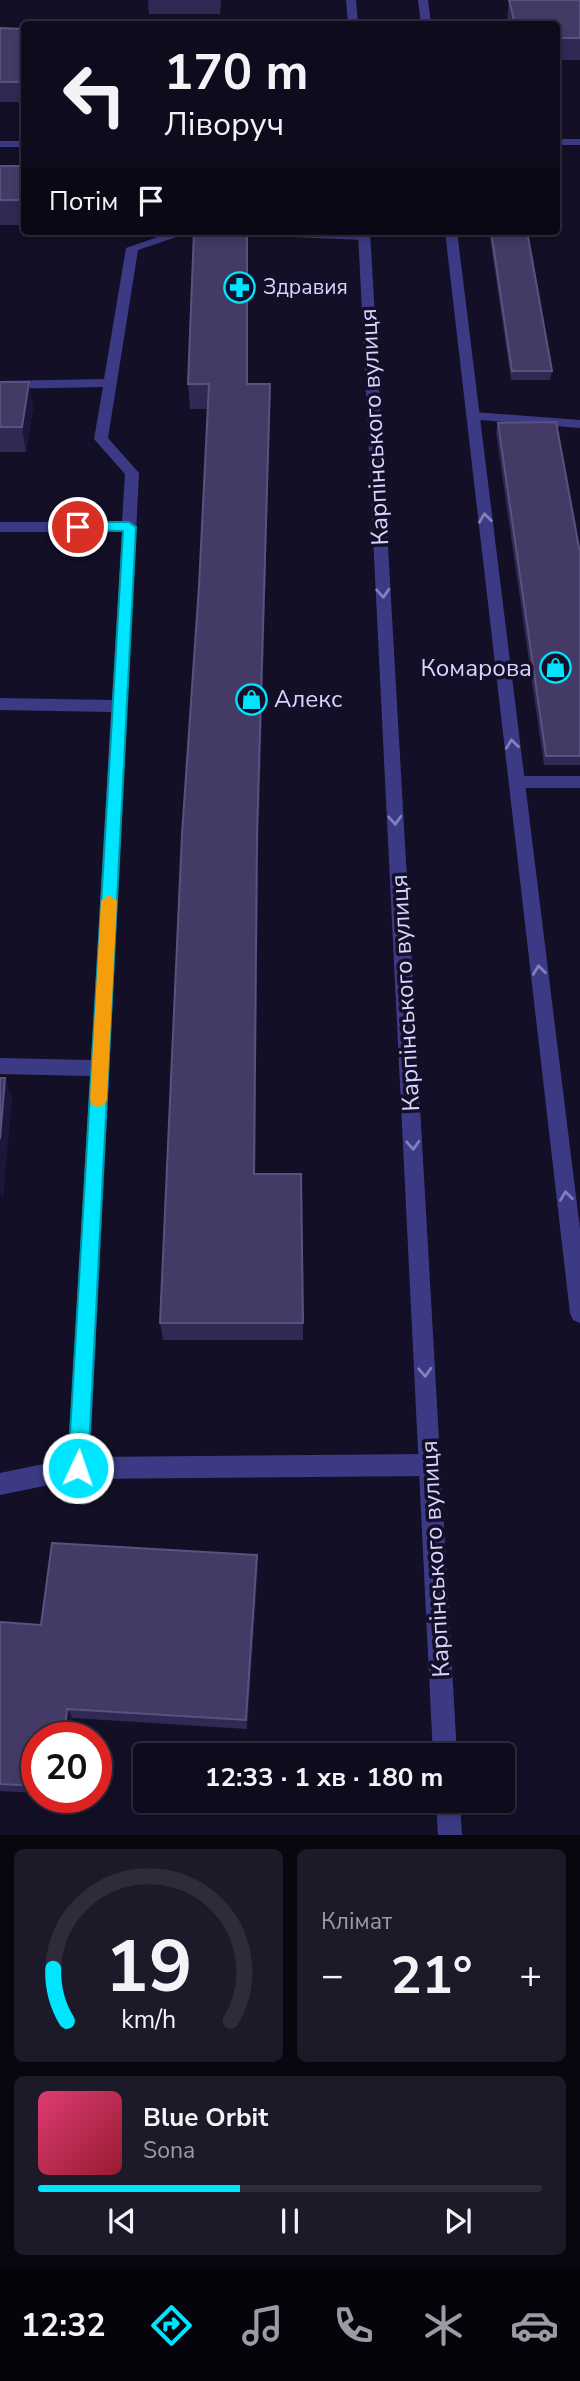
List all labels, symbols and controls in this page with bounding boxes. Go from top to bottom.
text: 170 m [164,39,308,106]
icon: left [49,49,140,140]
text: Ліворуч [164,103,284,146]
icon: arrive [132,182,170,220]
text: Потім [49,184,118,219]
pharmacy icon: Здравия [223,270,257,304]
place label: Здравия [263,273,348,301]
street label: Карпінського вулиця [352,308,396,546]
pin [48,497,108,557]
icon: arrive [59,508,97,546]
one-way arrow [478,513,493,524]
one-way arrow [375,587,390,598]
shop icon: Комарова [538,651,572,685]
place label: Комарова [421,652,532,684]
shop icon: Алекс [234,682,268,716]
place label: Алекс [274,683,342,715]
one-way arrow [505,738,520,750]
one-way arrow [388,815,403,826]
street label: Карпінського вулиця [383,874,427,1112]
one-way arrow [532,964,547,976]
one-way arrow [405,1140,420,1151]
one-way arrow [559,1190,574,1202]
one-way arrow [417,1367,432,1378]
position arrow [41,1431,115,1505]
street label: Карпінського вулиця [413,1440,457,1678]
speed limit sign: 20 [21,1722,112,1813]
text: 12:33 · 1 хв · 180 m [205,1760,443,1795]
text: Клімат [321,1906,392,1937]
text: 19 [105,1918,192,2018]
text: 21° [390,1940,473,2011]
text: − [321,1950,344,2001]
text: + [519,1950,542,2001]
text: km/h [121,2003,176,2037]
text: Blue Orbit [143,2100,268,2135]
text: Sona [143,2135,195,2166]
icon: previous [103,2202,141,2240]
icon: pause [271,2202,309,2240]
icon: next [439,2202,477,2240]
icon: directions [147,2301,196,2350]
icon: music [238,2301,287,2350]
icon: phone [329,2301,378,2350]
icon: climate [419,2301,468,2350]
icon: car [510,2301,559,2350]
text: 12:32 [21,2304,106,2347]

